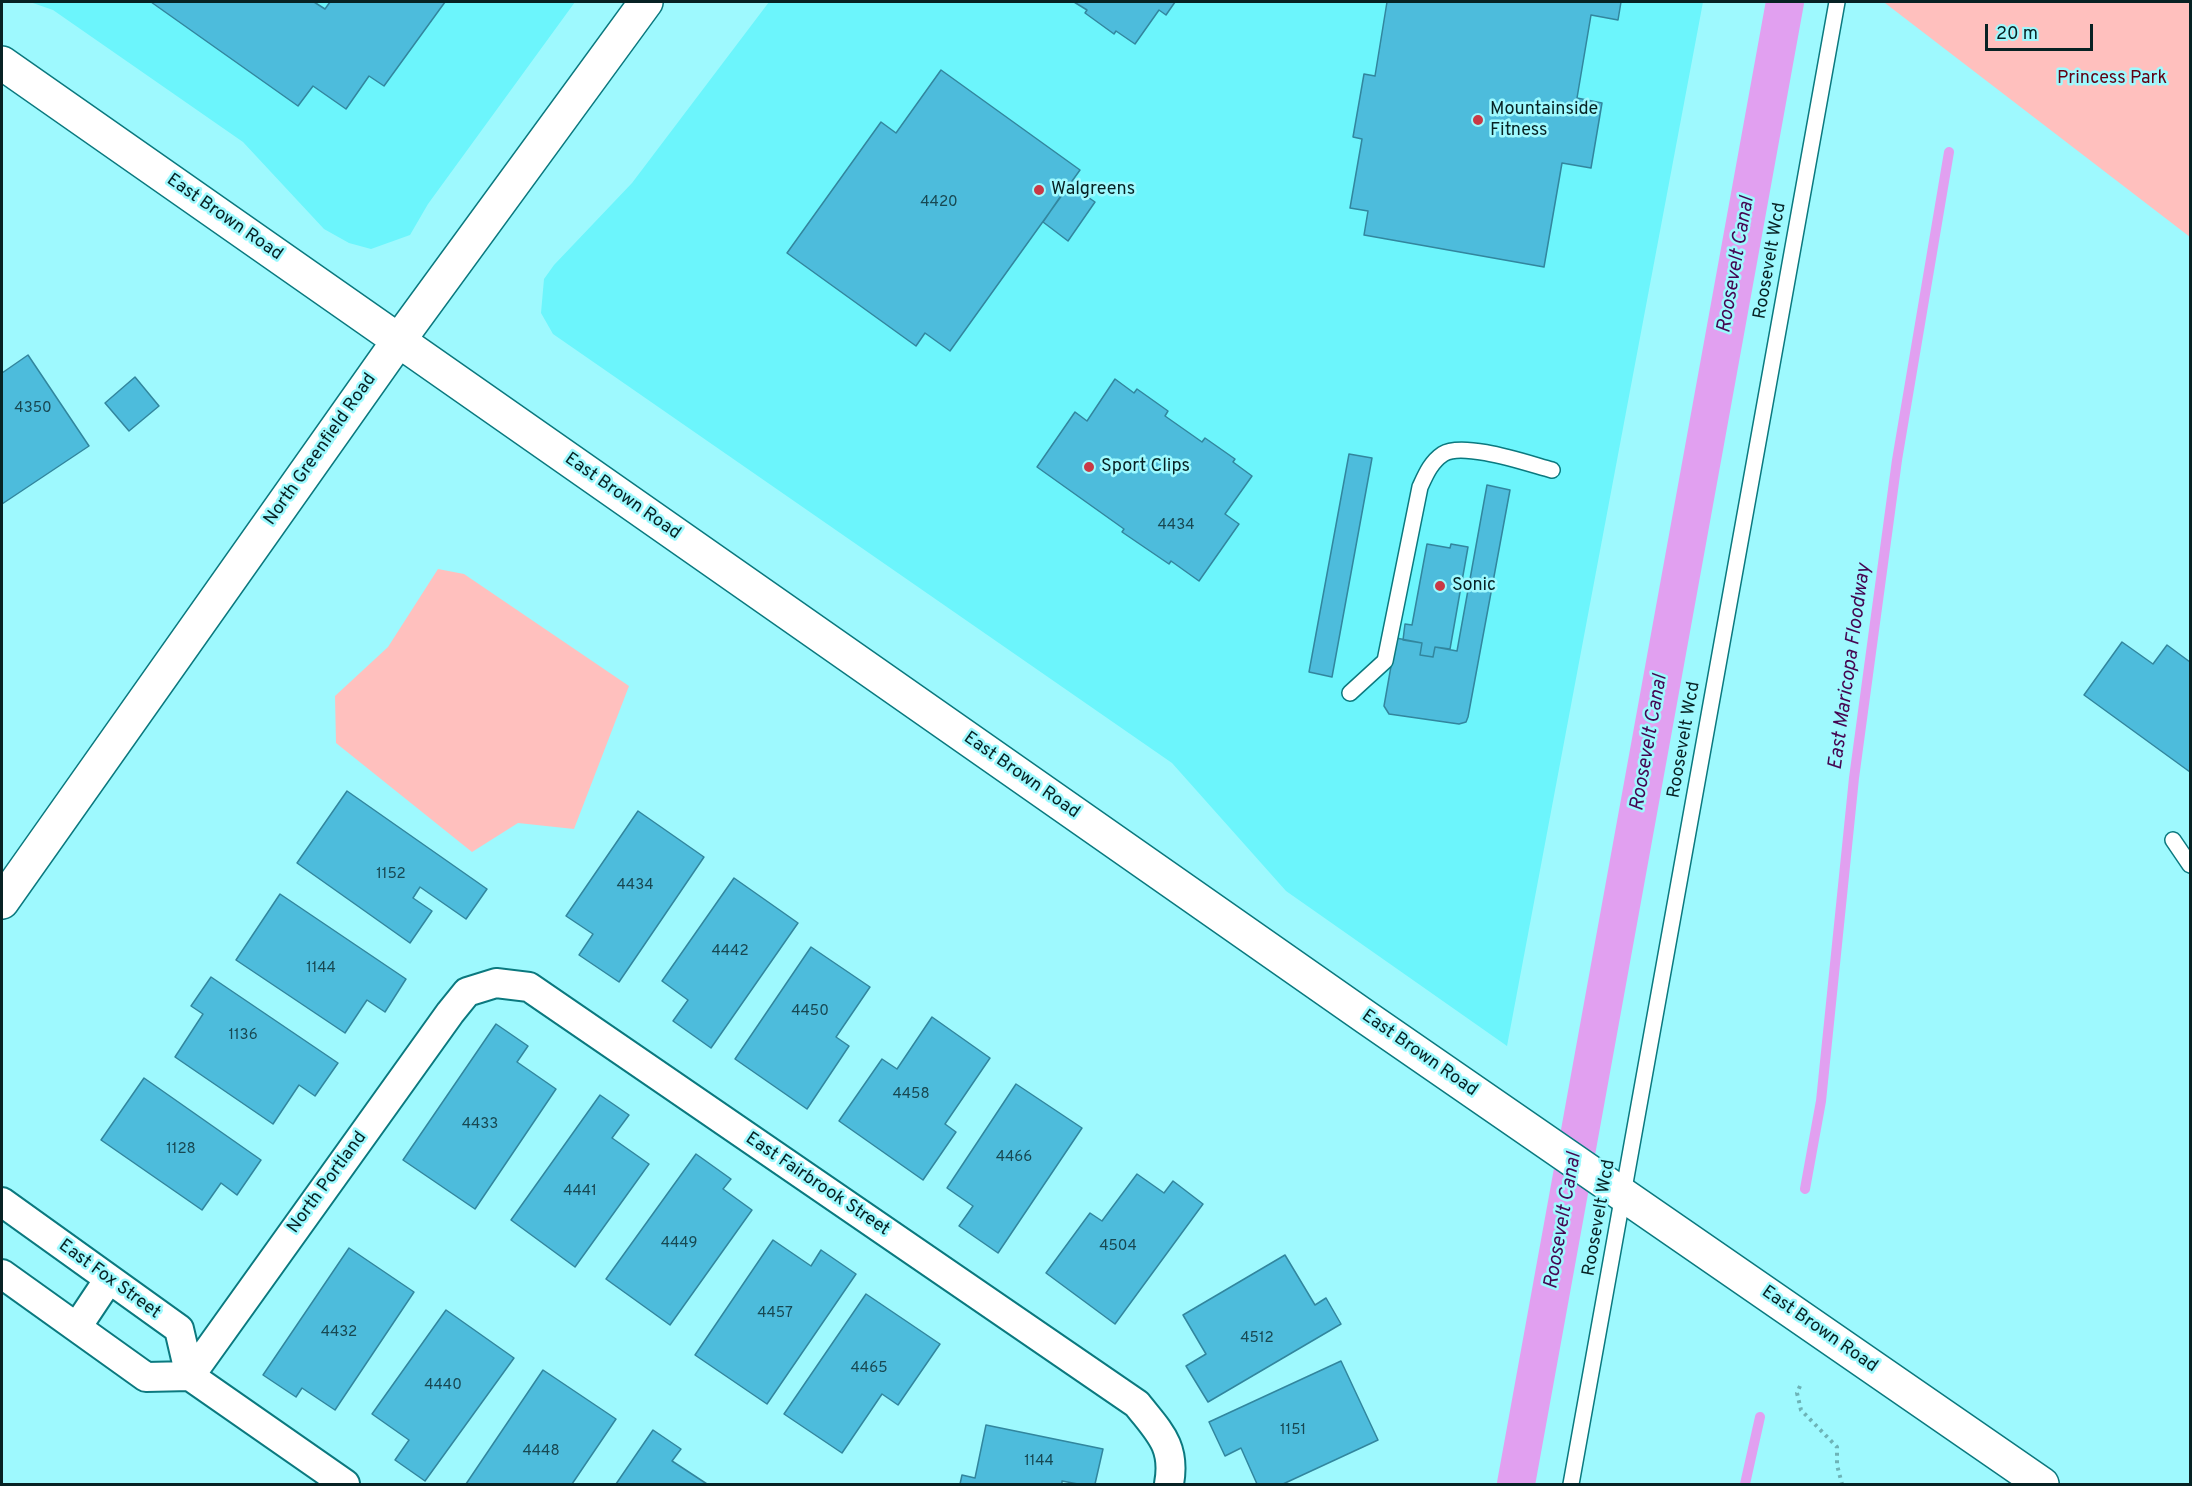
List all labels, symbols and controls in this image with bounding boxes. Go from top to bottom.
scale bar [1988,12,2096,50]
text: 20 m [1996,23,2038,46]
park label: Princess Park [2057,68,2167,90]
place label: Mountainside Fitness [1490,99,1598,142]
marker: Mountainside Fitness [1471,113,1485,127]
street label: East Brown Road [162,170,286,266]
place label: Walgreens [1051,179,1135,201]
marker: Walgreens [1032,183,1046,197]
house number: 4420 [920,194,958,212]
water label: Roosevelt Canal [1713,195,1761,335]
street label: Roosevelt Wcd [1750,201,1792,321]
street label: North Greenfield Road [260,370,382,530]
house number: 4350 [14,400,52,418]
street label: East Brown Road [560,449,684,545]
place label: Sport Clips [1101,456,1190,478]
marker: Sport Clips [1082,460,1096,474]
house number: 4434 [1158,517,1194,535]
water label: East Maricopa Floodway [1825,562,1877,772]
place label: Sonic [1452,575,1496,597]
marker: Sonic [1433,579,1447,593]
water label: Roosevelt Canal [1626,673,1674,813]
street label: Roosevelt Wcd [1664,680,1706,800]
street label: East Brown Road [959,728,1083,824]
house number: 1152 [376,866,406,884]
house number: 4434 [617,877,653,895]
house number: 4442 [711,943,749,961]
house number: 1144 [306,960,336,978]
house number: 4450 [791,1003,829,1021]
street label: East Brown Road [1357,1006,1481,1102]
house number: 1136 [228,1027,258,1045]
house number: 4458 [892,1086,930,1104]
house number: 4433 [462,1116,498,1134]
street label: North Portland [284,1128,372,1238]
street label: East Fairbrook Street [741,1129,893,1241]
house number: 1128 [166,1141,196,1159]
house number: 4466 [996,1149,1032,1167]
water label: Roosevelt Canal [1540,1151,1588,1291]
street label: Roosevelt Wcd [1579,1158,1621,1278]
house number: 4441 [563,1183,597,1201]
house number: 4449 [661,1235,697,1253]
street label: East Fox Street [54,1236,164,1324]
house number: 4504 [1099,1238,1137,1256]
street label: East Brown Road [1757,1282,1881,1378]
house number: 4457 [757,1305,793,1323]
house number: 4432 [321,1324,357,1342]
house number: 4512 [1240,1330,1274,1348]
house number: 4465 [851,1360,887,1378]
house number: 4440 [424,1377,462,1395]
house number: 1151 [1280,1422,1306,1440]
house number: 4448 [522,1443,560,1461]
house number: 1144 [1024,1453,1054,1471]

